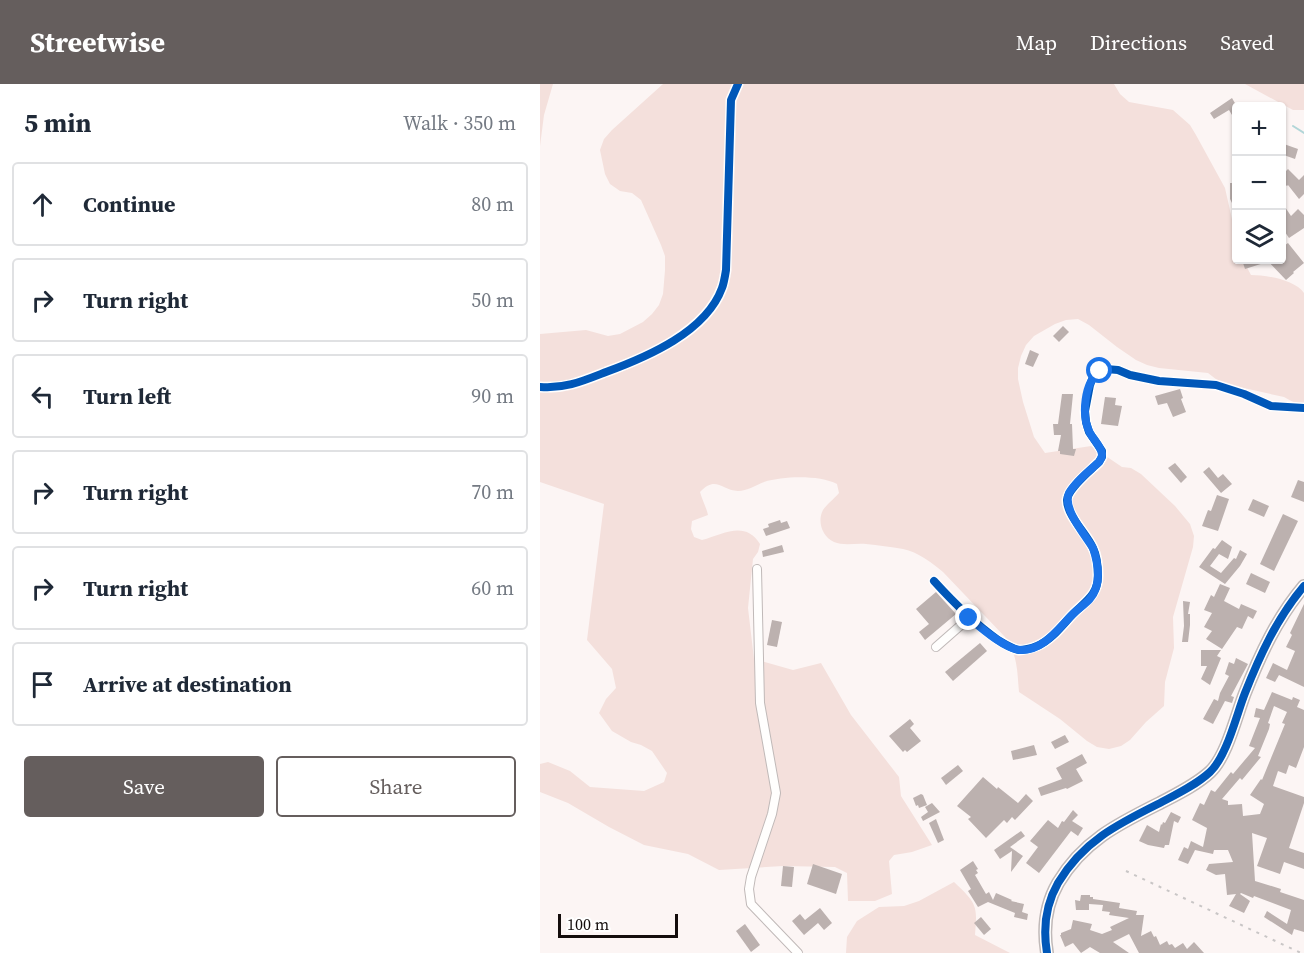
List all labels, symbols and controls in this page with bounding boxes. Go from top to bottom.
text: Streetwise [30,23,165,61]
text: Map [1016,28,1057,57]
text: Directions [1090,28,1187,57]
text: Saved [1220,28,1274,57]
map controls [1232,102,1286,264]
button: + [1232,102,1286,156]
text: 5 min [24,105,91,141]
text: Walk · 350 m [403,109,516,137]
button: − [1232,156,1286,210]
icon: ahead [26,188,59,221]
text: Continue [83,189,176,219]
text: 80 m [471,190,514,218]
button: layers [1232,210,1286,264]
icon: right [26,284,59,317]
text: Turn right [83,285,188,315]
text: 50 m [471,286,514,314]
route start [1086,357,1112,383]
icon: left [26,380,59,413]
text: Turn left [83,381,171,411]
text: 90 m [471,382,514,410]
icon: right [26,476,59,509]
text: Turn right [83,477,188,507]
text: 70 m [471,478,514,506]
icon: right [26,572,59,605]
text: Turn right [83,573,188,603]
text: 60 m [471,574,514,602]
route end [955,604,981,630]
icon: arrive [26,668,59,701]
text: Arrive at destination [83,669,292,699]
button: Save [24,756,264,817]
button: Share [276,756,516,817]
scale bar [558,911,678,938]
text: 100 m [567,913,609,935]

